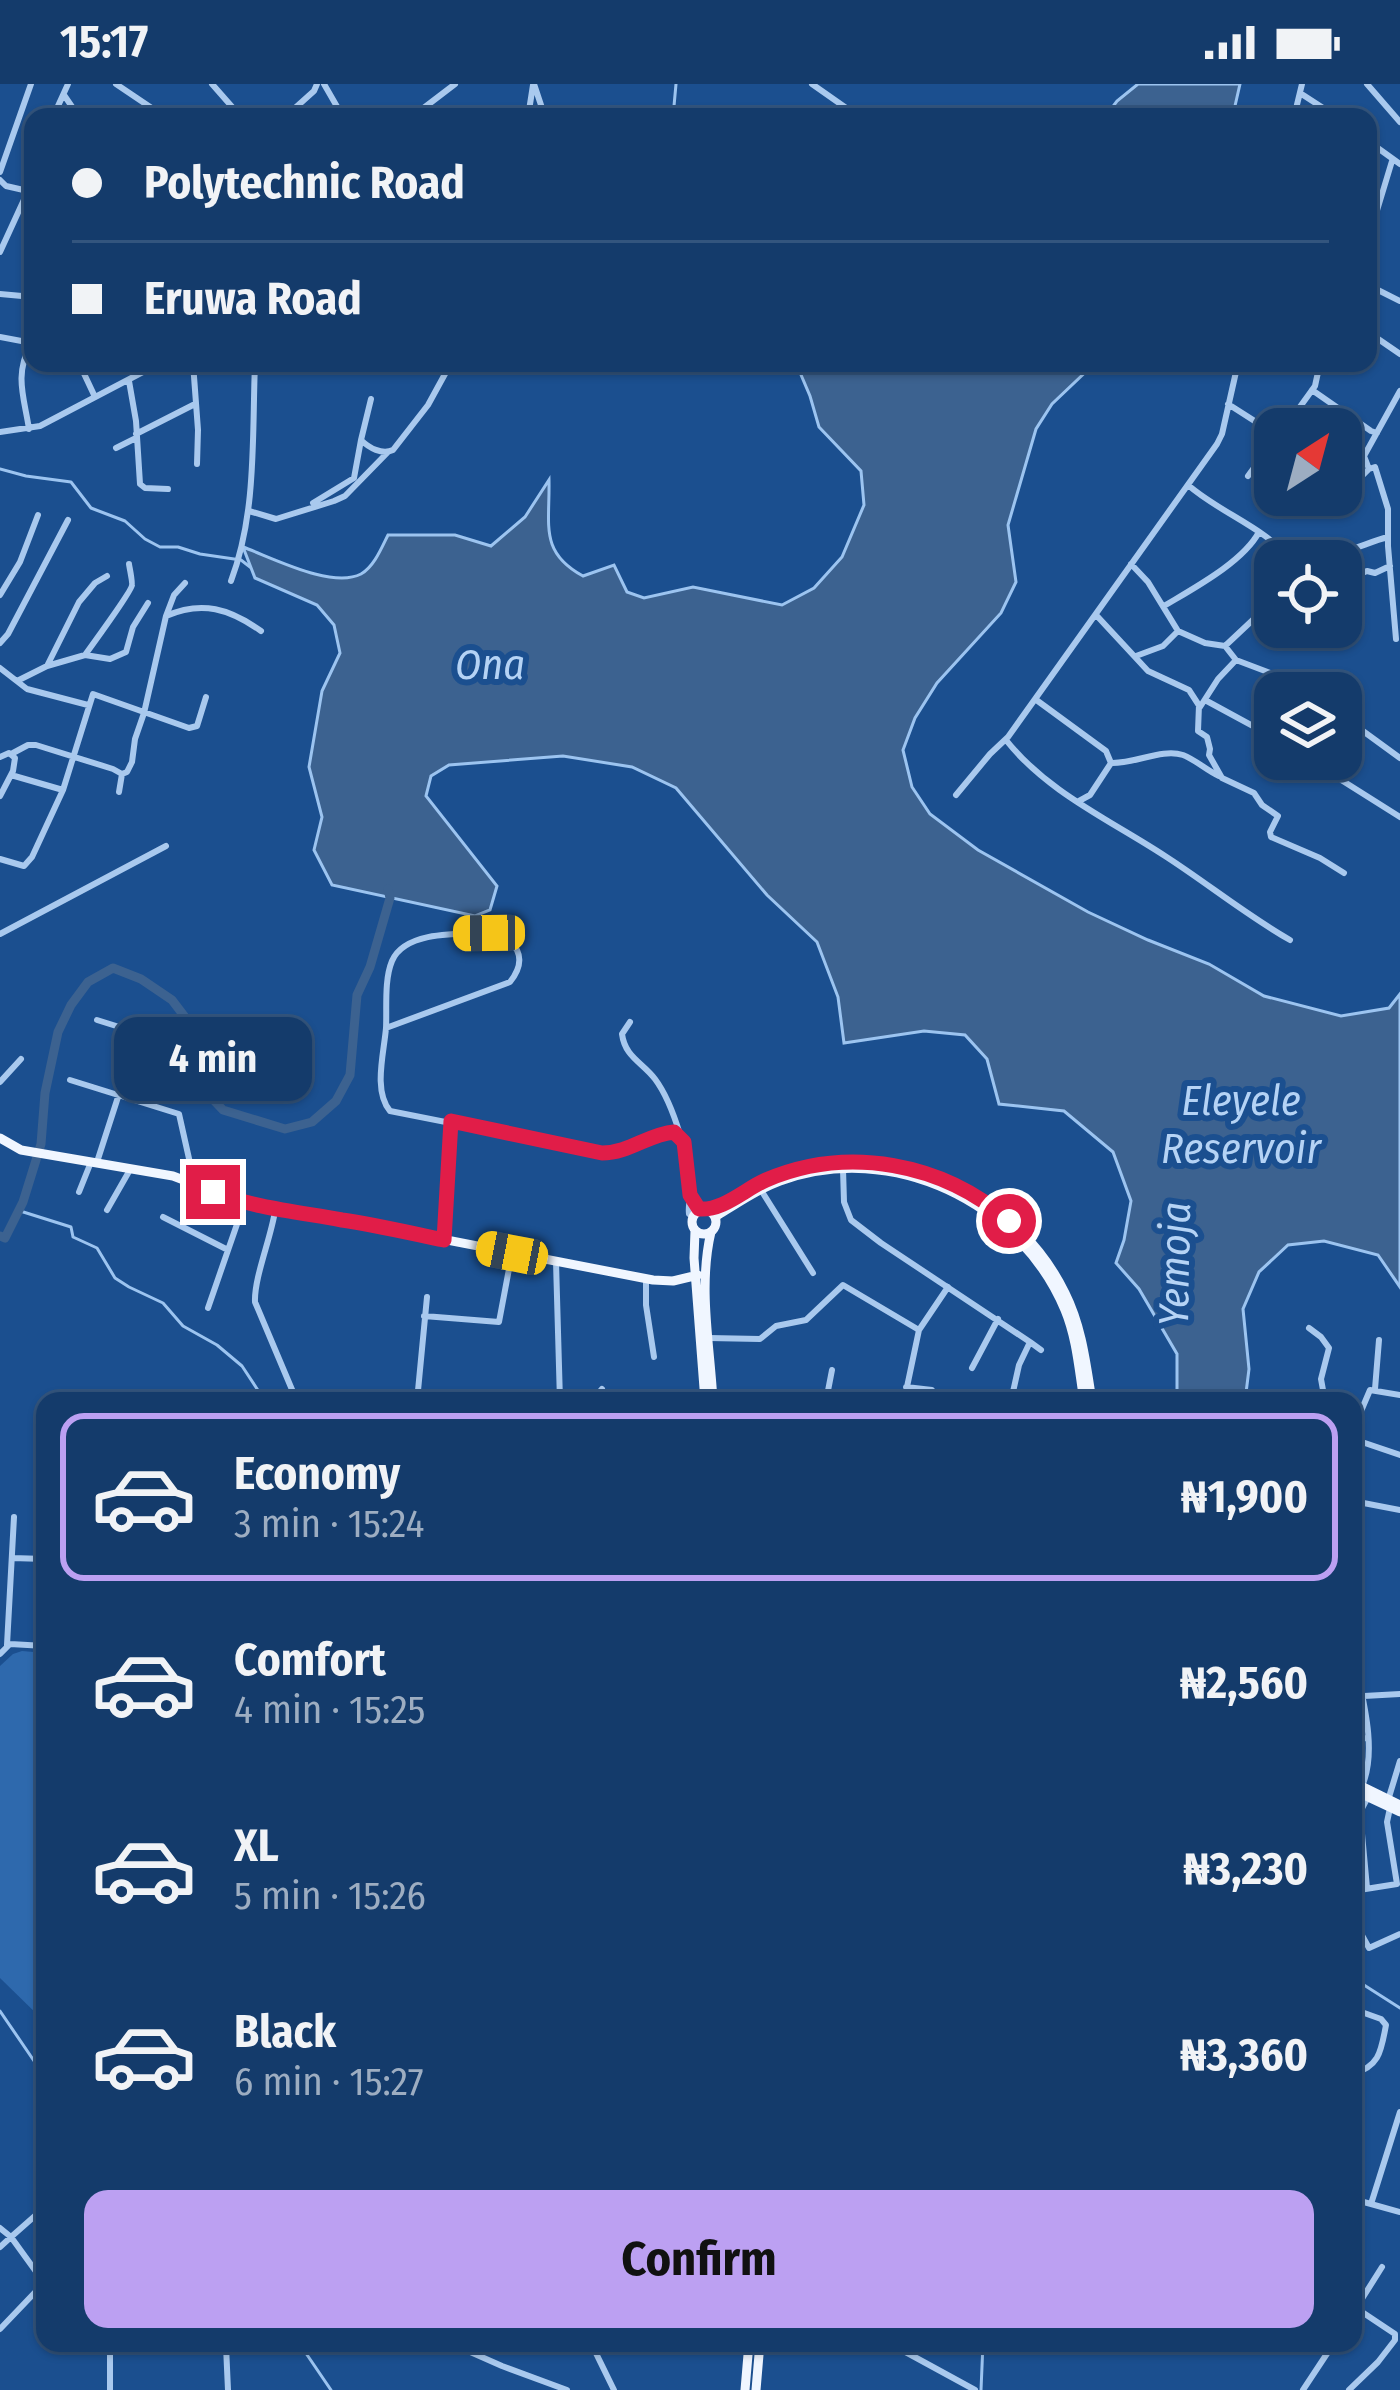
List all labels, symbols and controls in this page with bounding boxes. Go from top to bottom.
text: 15:17 [60,15,148,69]
text: Polytechnic Road [144,156,465,210]
text: Eruwa Road [144,272,362,326]
north arrow [1254,408,1362,516]
map controls [1254,408,1362,780]
button: locate [1254,540,1362,648]
water label: Ona [455,640,525,690]
button: layers [1254,672,1362,780]
car [453,914,525,952]
callout: 4 min [114,1018,312,1102]
text: 4 min [169,1036,257,1082]
water label: Eleyele Reservoir [1161,1076,1322,1174]
route end [186,1165,240,1219]
route start [982,1194,1036,1248]
water label: Yemoja [1149,1201,1201,1327]
car [473,1228,551,1278]
icon: car [90,1443,198,1551]
text: Economy [234,1447,400,1501]
text: ₦1,900 [1181,1470,1308,1524]
text: 3 min · 15:24 [234,1501,424,1547]
icon: car [90,1629,198,1737]
text: Comfort [234,1633,386,1687]
text: ₦2,560 [1180,1656,1308,1710]
text: 4 min · 15:25 [234,1687,426,1733]
icon: car [90,1815,198,1923]
text: XL [234,1819,279,1873]
text: ₦3,230 [1183,1842,1308,1896]
text: 5 min · 15:26 [234,1873,426,1919]
icon: car [90,2001,198,2109]
text: Black [234,2005,336,2059]
text: ₦3,360 [1180,2028,1308,2082]
text: 6 min · 15:27 [234,2059,424,2105]
button: Confirm [84,2190,1314,2328]

